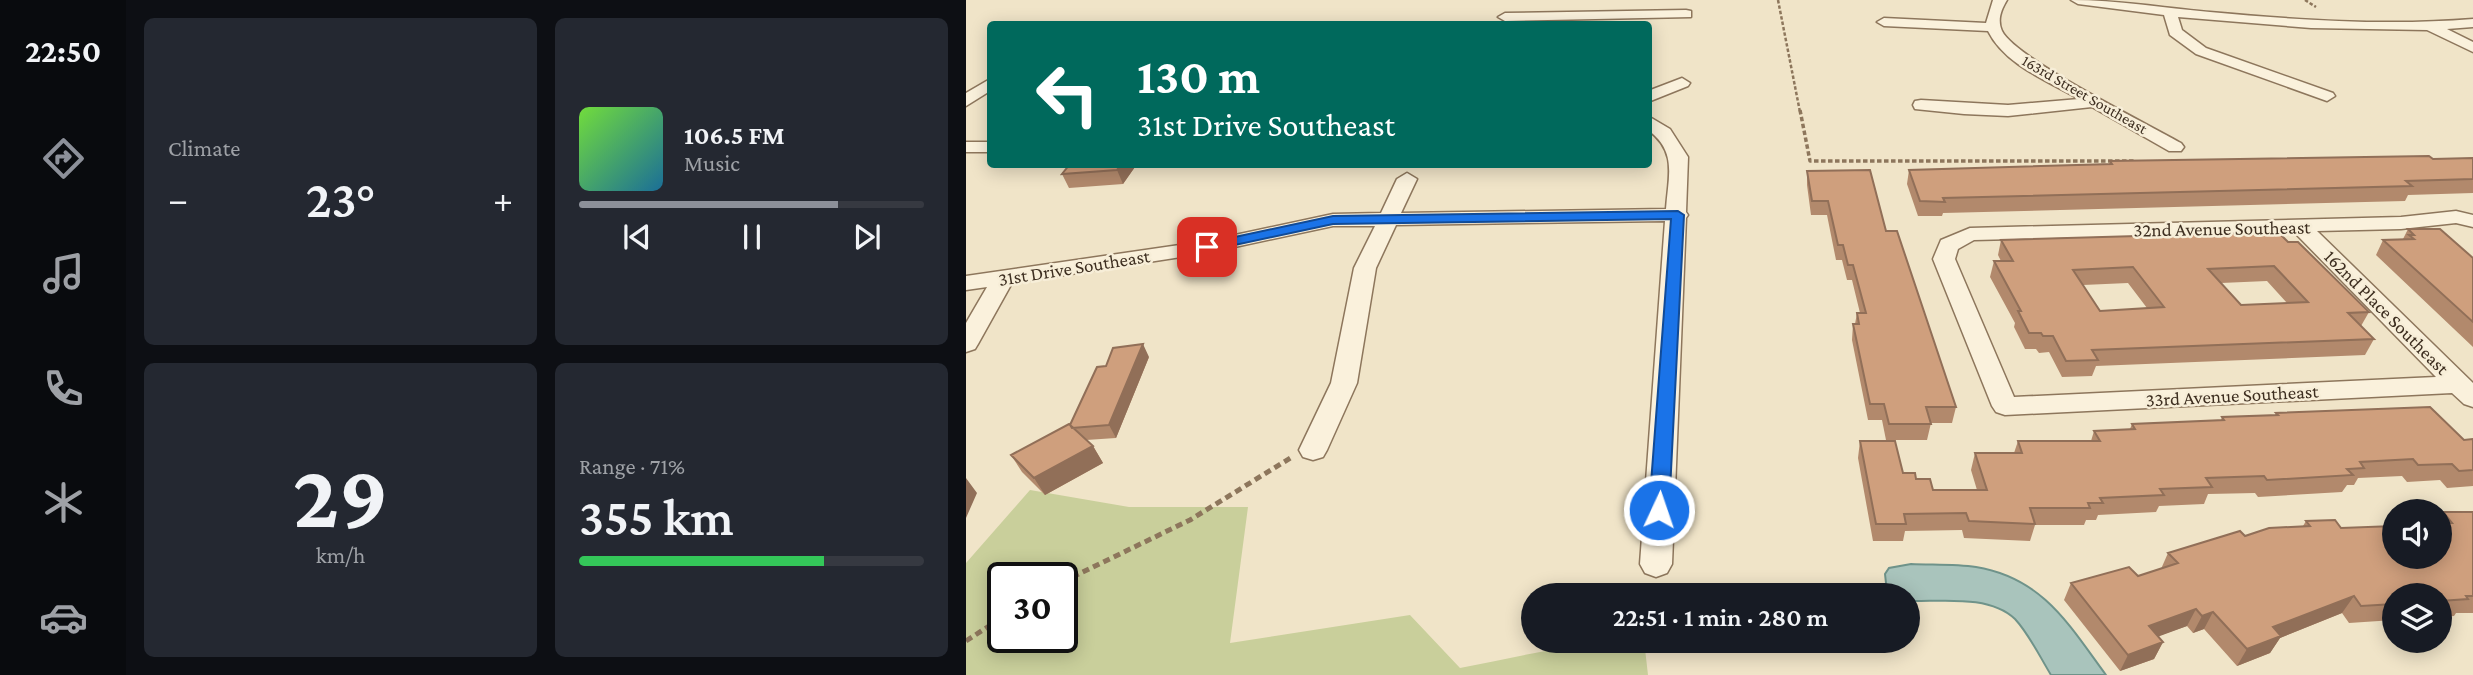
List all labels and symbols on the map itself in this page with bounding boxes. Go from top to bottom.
street label: 163rd Street Southeast [2019,52,2151,138]
street label: 32nd Avenue Southeast [2133,216,2311,241]
pin [1177,217,1237,277]
street label: 31st Drive Southeast [997,245,1152,290]
street label: 162nd Place Southeast [2320,246,2454,379]
street label: 33rd Avenue Southeast [2145,380,2320,411]
position arrow [1622,473,1696,547]
speed limit sign: 30 [987,562,1078,653]

